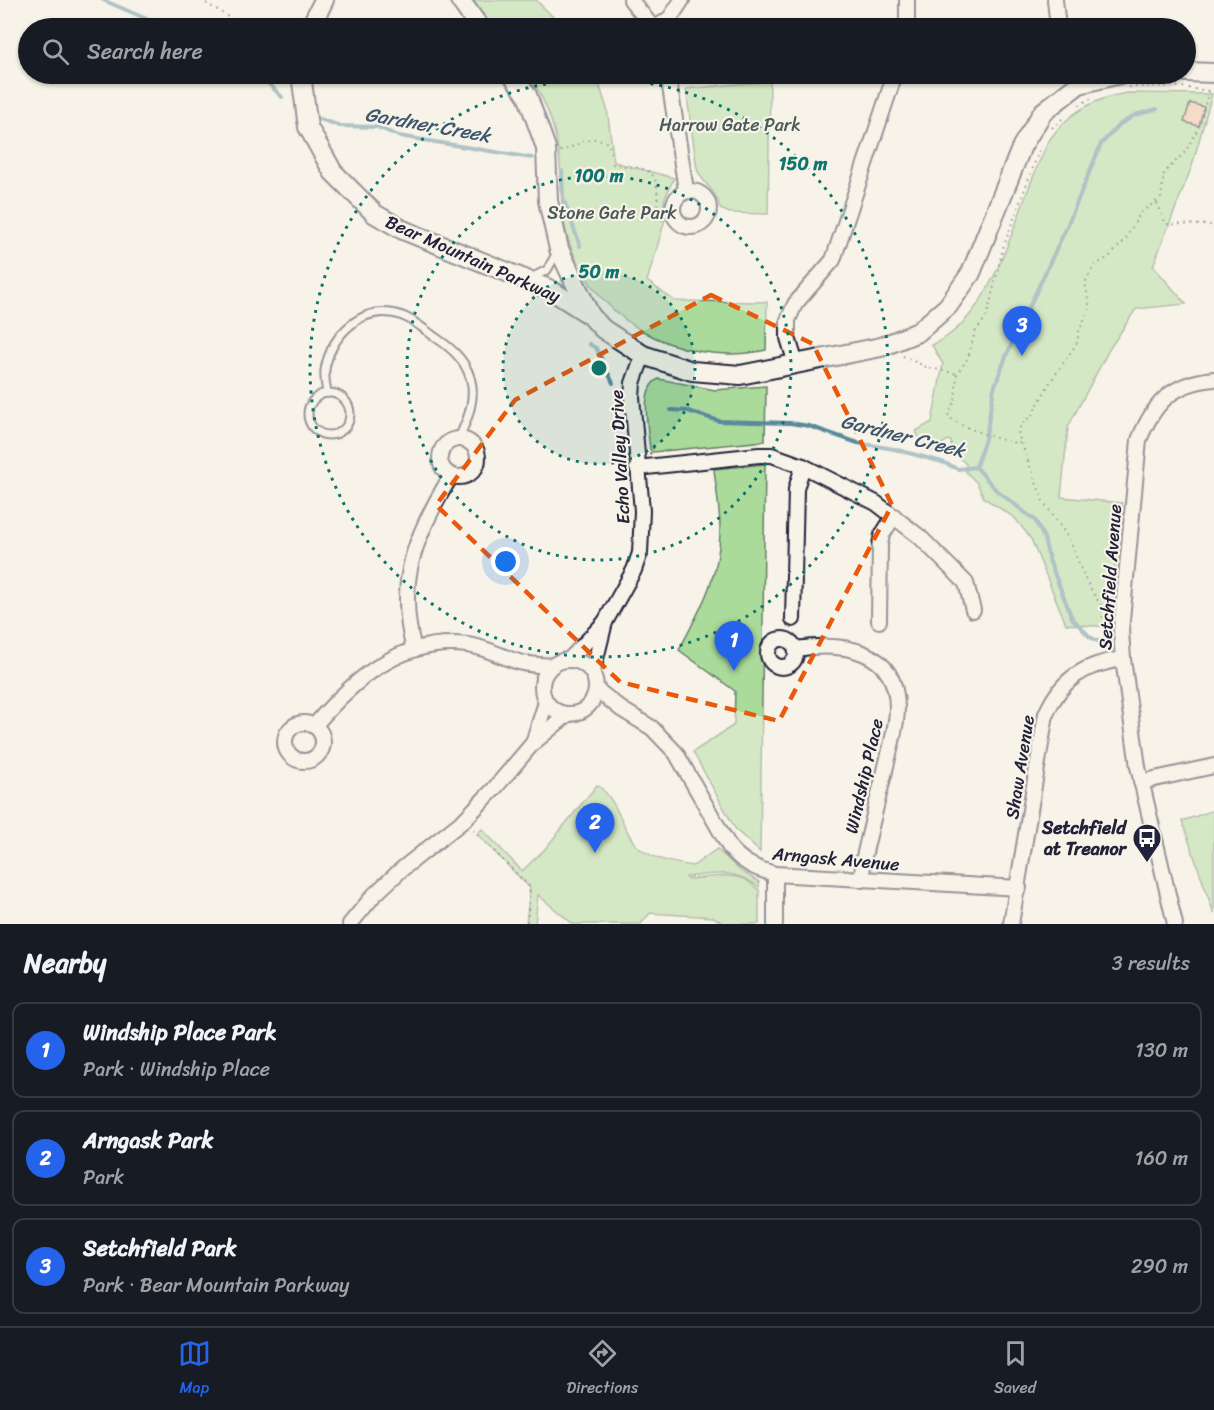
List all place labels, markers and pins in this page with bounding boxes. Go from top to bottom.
pin: 3 [1002,306,1042,356]
centre of rings [589,358,609,378]
pin: 1 [714,622,754,671]
pin: 2 [576,804,614,853]
place label: Setchfield at Treanor [1041,812,1128,865]
bus stop icon: Setchfield at Treanor [1131,822,1163,864]

